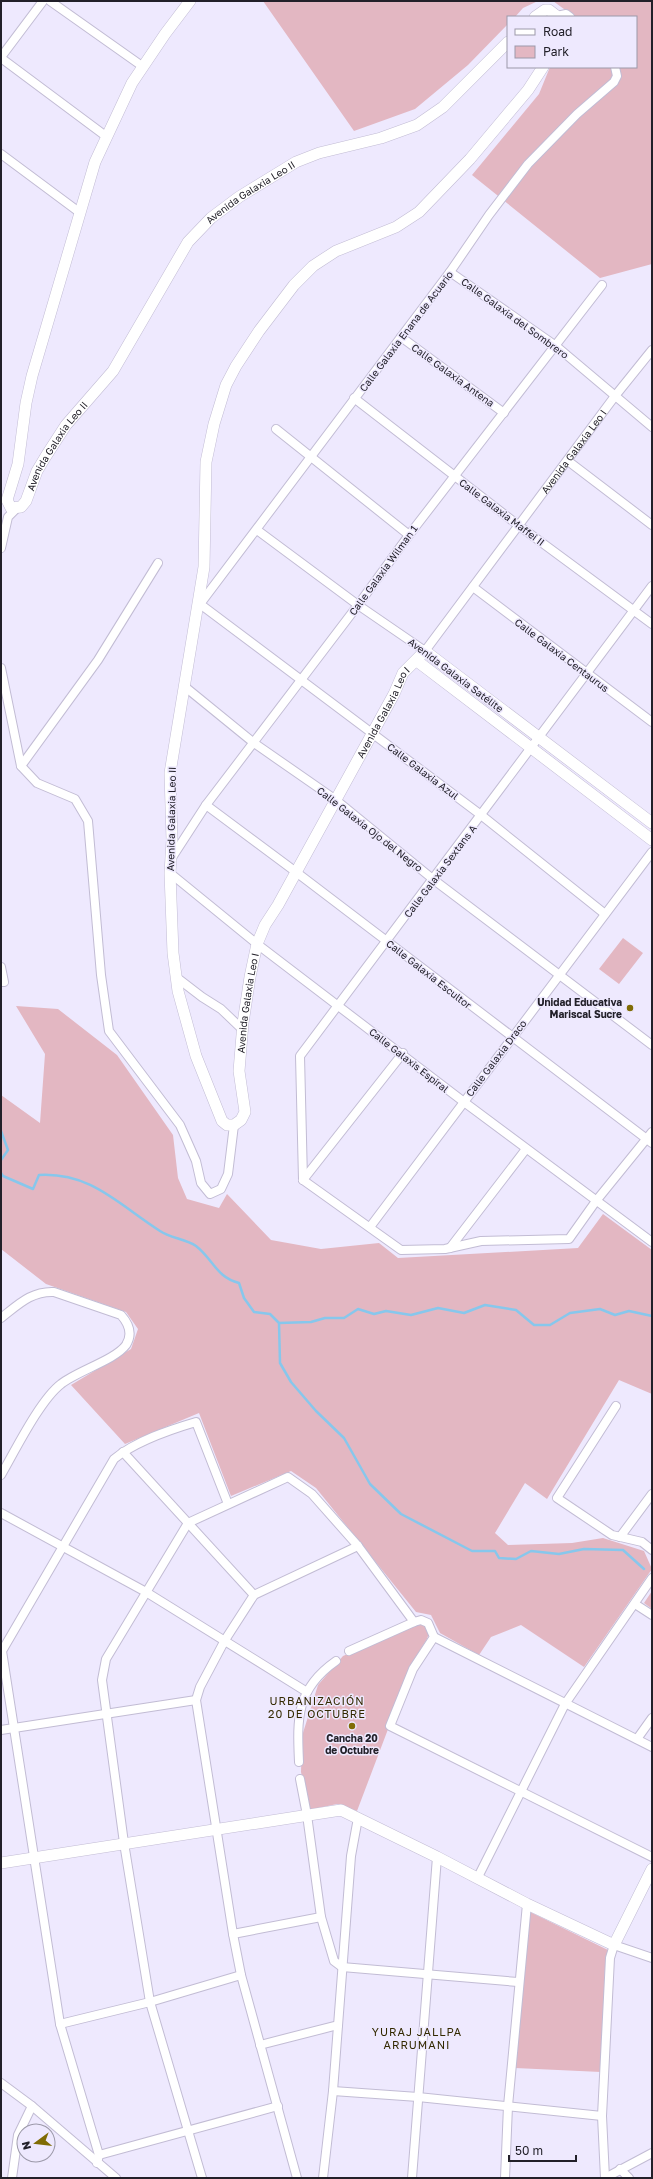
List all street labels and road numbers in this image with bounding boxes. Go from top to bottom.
street label: Avenida Galaxia Leo II [203,158,297,226]
street label: Calle Galaxia Enana de Acuario [357,268,455,394]
street label: Calle Galaxia del Sombrero [459,275,571,361]
street label: Calle Galaxia Antena [409,341,497,409]
street label: Avenida Galaxia Leo II [24,399,90,492]
street label: Avenida Galaxia Leo I [539,407,609,496]
street label: Calle Galaxia Maffei II [457,476,547,548]
street label: Calle Galaxia Wilman 1 [346,523,420,617]
street label: Calle Galaxia Centaurus [513,616,611,694]
street label: Avenida Galaxia Satélite [406,635,506,715]
street label: Avenida Galaxia Leo I [354,664,412,760]
street label: Calle Galaxia Azul [385,740,461,802]
street label: Avenida Galaxia Leo II [164,767,178,871]
street label: Calle Galaxia Ojo del Negro [315,784,425,874]
street label: Calle Galaxia Sextans A [401,822,479,920]
street label: Calle Galaxia Escultor [384,937,474,1011]
street label: Avenida Galaxia Leo I [234,952,261,1054]
street label: Calle Galaxia Draco [463,1017,529,1099]
street label: Calle Galaxis Espiral [367,1025,451,1095]

